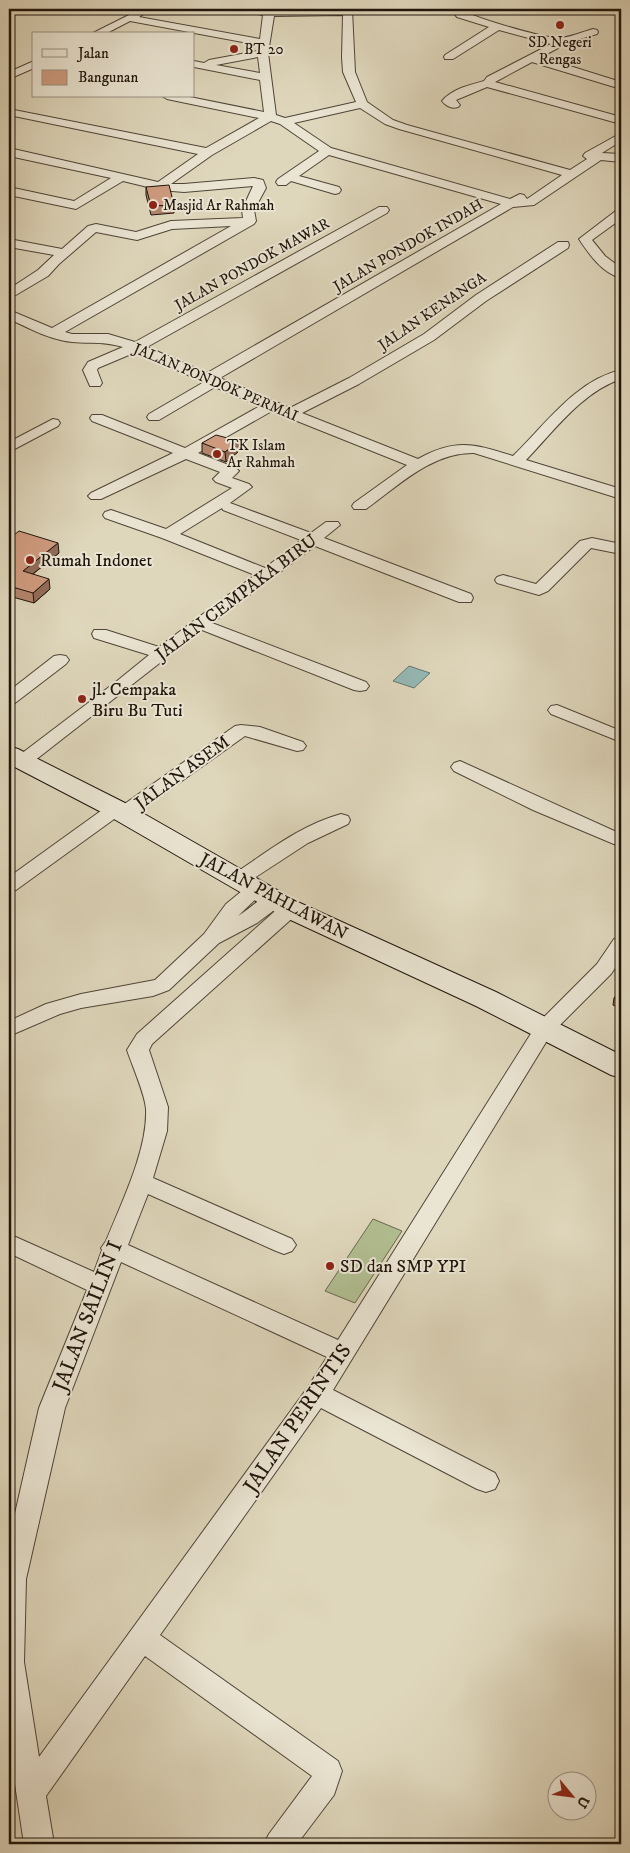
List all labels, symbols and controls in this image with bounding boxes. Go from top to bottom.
marker: SD Negeri Rengas [554,19,566,31]
legend [32,32,195,98]
place label: SD Negeri Rengas [528,33,592,69]
place label: BT 20 [244,40,284,59]
marker: BT 20 [228,43,240,55]
text: Jalan [76,44,109,63]
text: Bangunan [78,68,138,87]
street label: JALAN PONDOK INDAH [328,195,487,297]
place label: Masjid Ar Rahmah [163,196,274,215]
marker: Masjid Ar Rahmah [147,199,159,211]
street label: JALAN PONDOK MAWAR [170,214,333,316]
street label: JALAN KENANGA [373,268,490,356]
street label: JALAN PONDOK PERMAI [129,338,301,426]
place label: TK Islam Ar Rahmah [227,436,295,472]
marker: TK Islam Ar Rahmah [211,448,223,460]
street label: JALAN CEMPAKA BIRU [150,530,322,667]
place label: Rumah Indonet [40,550,152,572]
marker: Rumah Indonet [24,554,36,566]
place label: jl. Cempaka Biru Bu Tuti [89,679,183,722]
marker: jl. Cempaka Biru Bu Tuti [76,693,88,705]
street label: JALAN ASEM [129,731,234,816]
street label: JALAN PAHLAWAN [194,848,352,945]
street label: JALAN SAILIN I [47,1237,129,1397]
place label: SD dan SMP YPI [340,1256,466,1278]
marker: SD dan SMP YPI [324,1260,336,1272]
street label: JALAN PERINTIS [237,1339,357,1500]
north arrow [548,1770,598,1820]
text: U [572,1793,593,1811]

